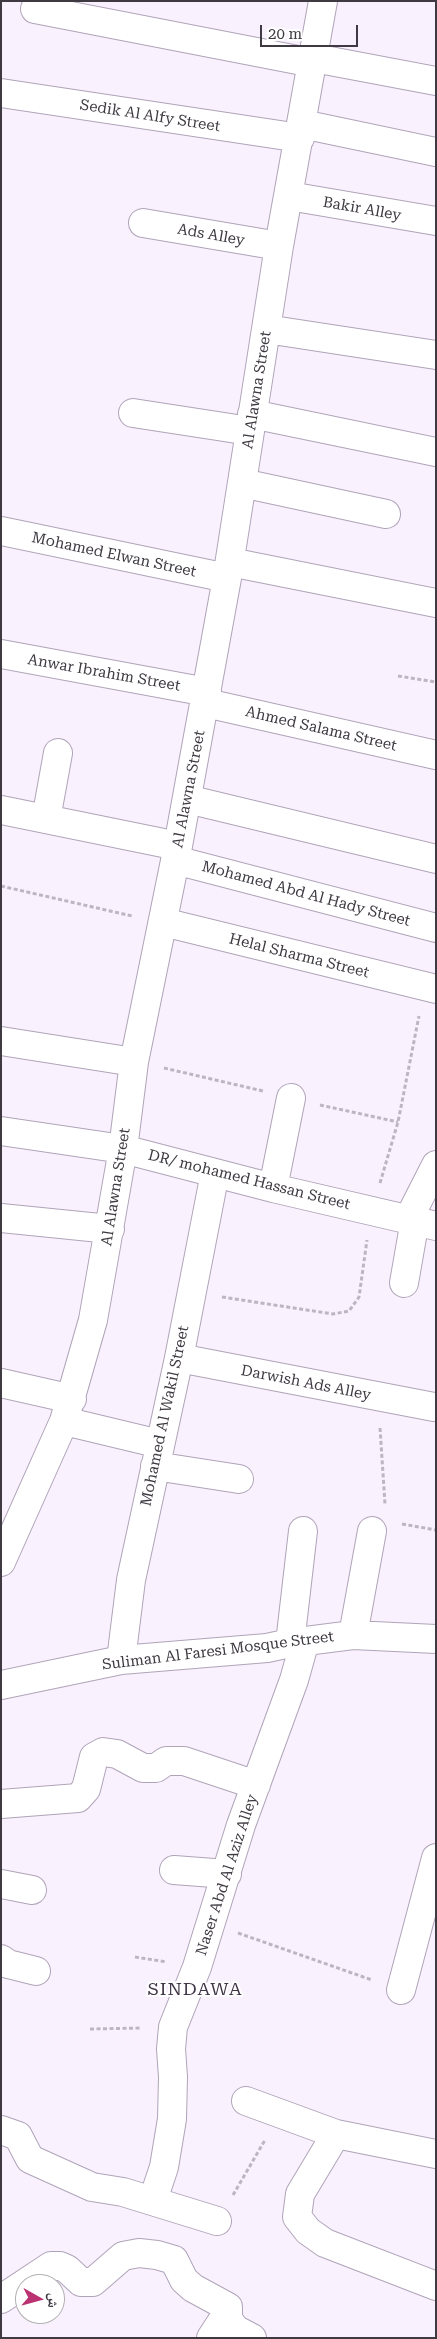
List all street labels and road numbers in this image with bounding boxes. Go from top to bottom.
street label: Sedik Al Alfy Street [78,96,222,136]
street label: Bakir Alley [321,193,403,225]
street label: Ads Alley [176,220,246,250]
street label: Al Alawna Street [239,330,275,450]
street label: Mohamed Elwan Street [30,529,198,581]
street label: Anwar Ibrahim Street [26,651,182,695]
street label: Ahmed Salama Street [244,703,398,755]
street label: Al Alawna Street [169,729,209,849]
street label: Mohamed Abd Al Hady Street [200,857,412,931]
street label: Helal Sharma Street [227,930,371,982]
street label: Al Alawna Street [98,1127,134,1247]
street label: DR/ mohamed Hassan Street [146,1146,352,1214]
street label: Mohamed Al Wakil Street [137,1324,193,1508]
street label: Darwish Ads Alley [239,1362,373,1404]
street label: Suliman Al Faresi Mosque Street [101,1628,335,1674]
street label: Naser Abd Al Aziz Alley [192,1792,262,1958]

